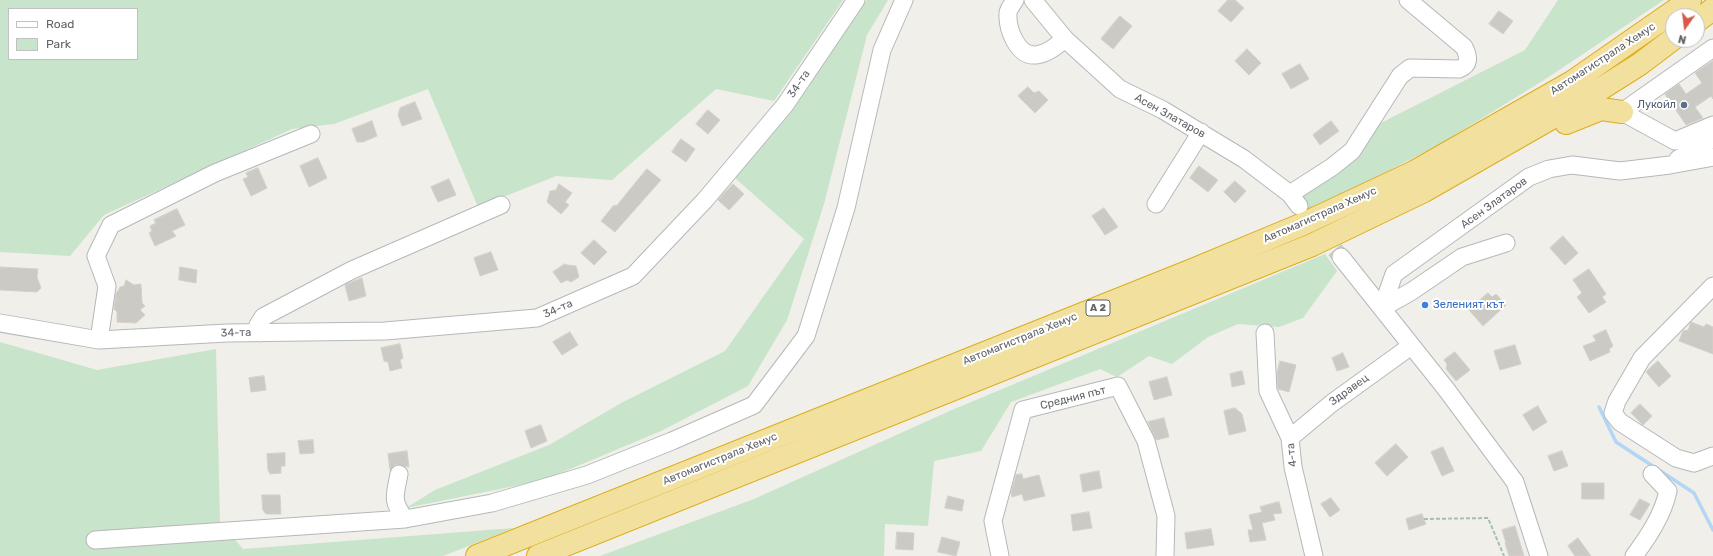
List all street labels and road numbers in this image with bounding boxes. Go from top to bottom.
street label: Автомагистрала Хемус [1548,20,1658,98]
street label: 34-та [785,68,813,100]
street label: Асен Златаров [1132,91,1208,141]
street label: Асен Златаров [1458,174,1530,232]
street label: Автомагистрала Хемус [1261,184,1379,246]
street label: 34-та [541,297,575,321]
road number: A 2 [1086,300,1110,316]
street label: Автомагистрала Хемус [961,310,1079,368]
street label: 34-та [221,326,251,340]
street label: Здравец [1327,371,1371,409]
street label: Средния път [1039,383,1107,413]
street label: Автомагистрала Хемус [661,430,779,488]
street label: 4-та [1284,442,1300,468]

